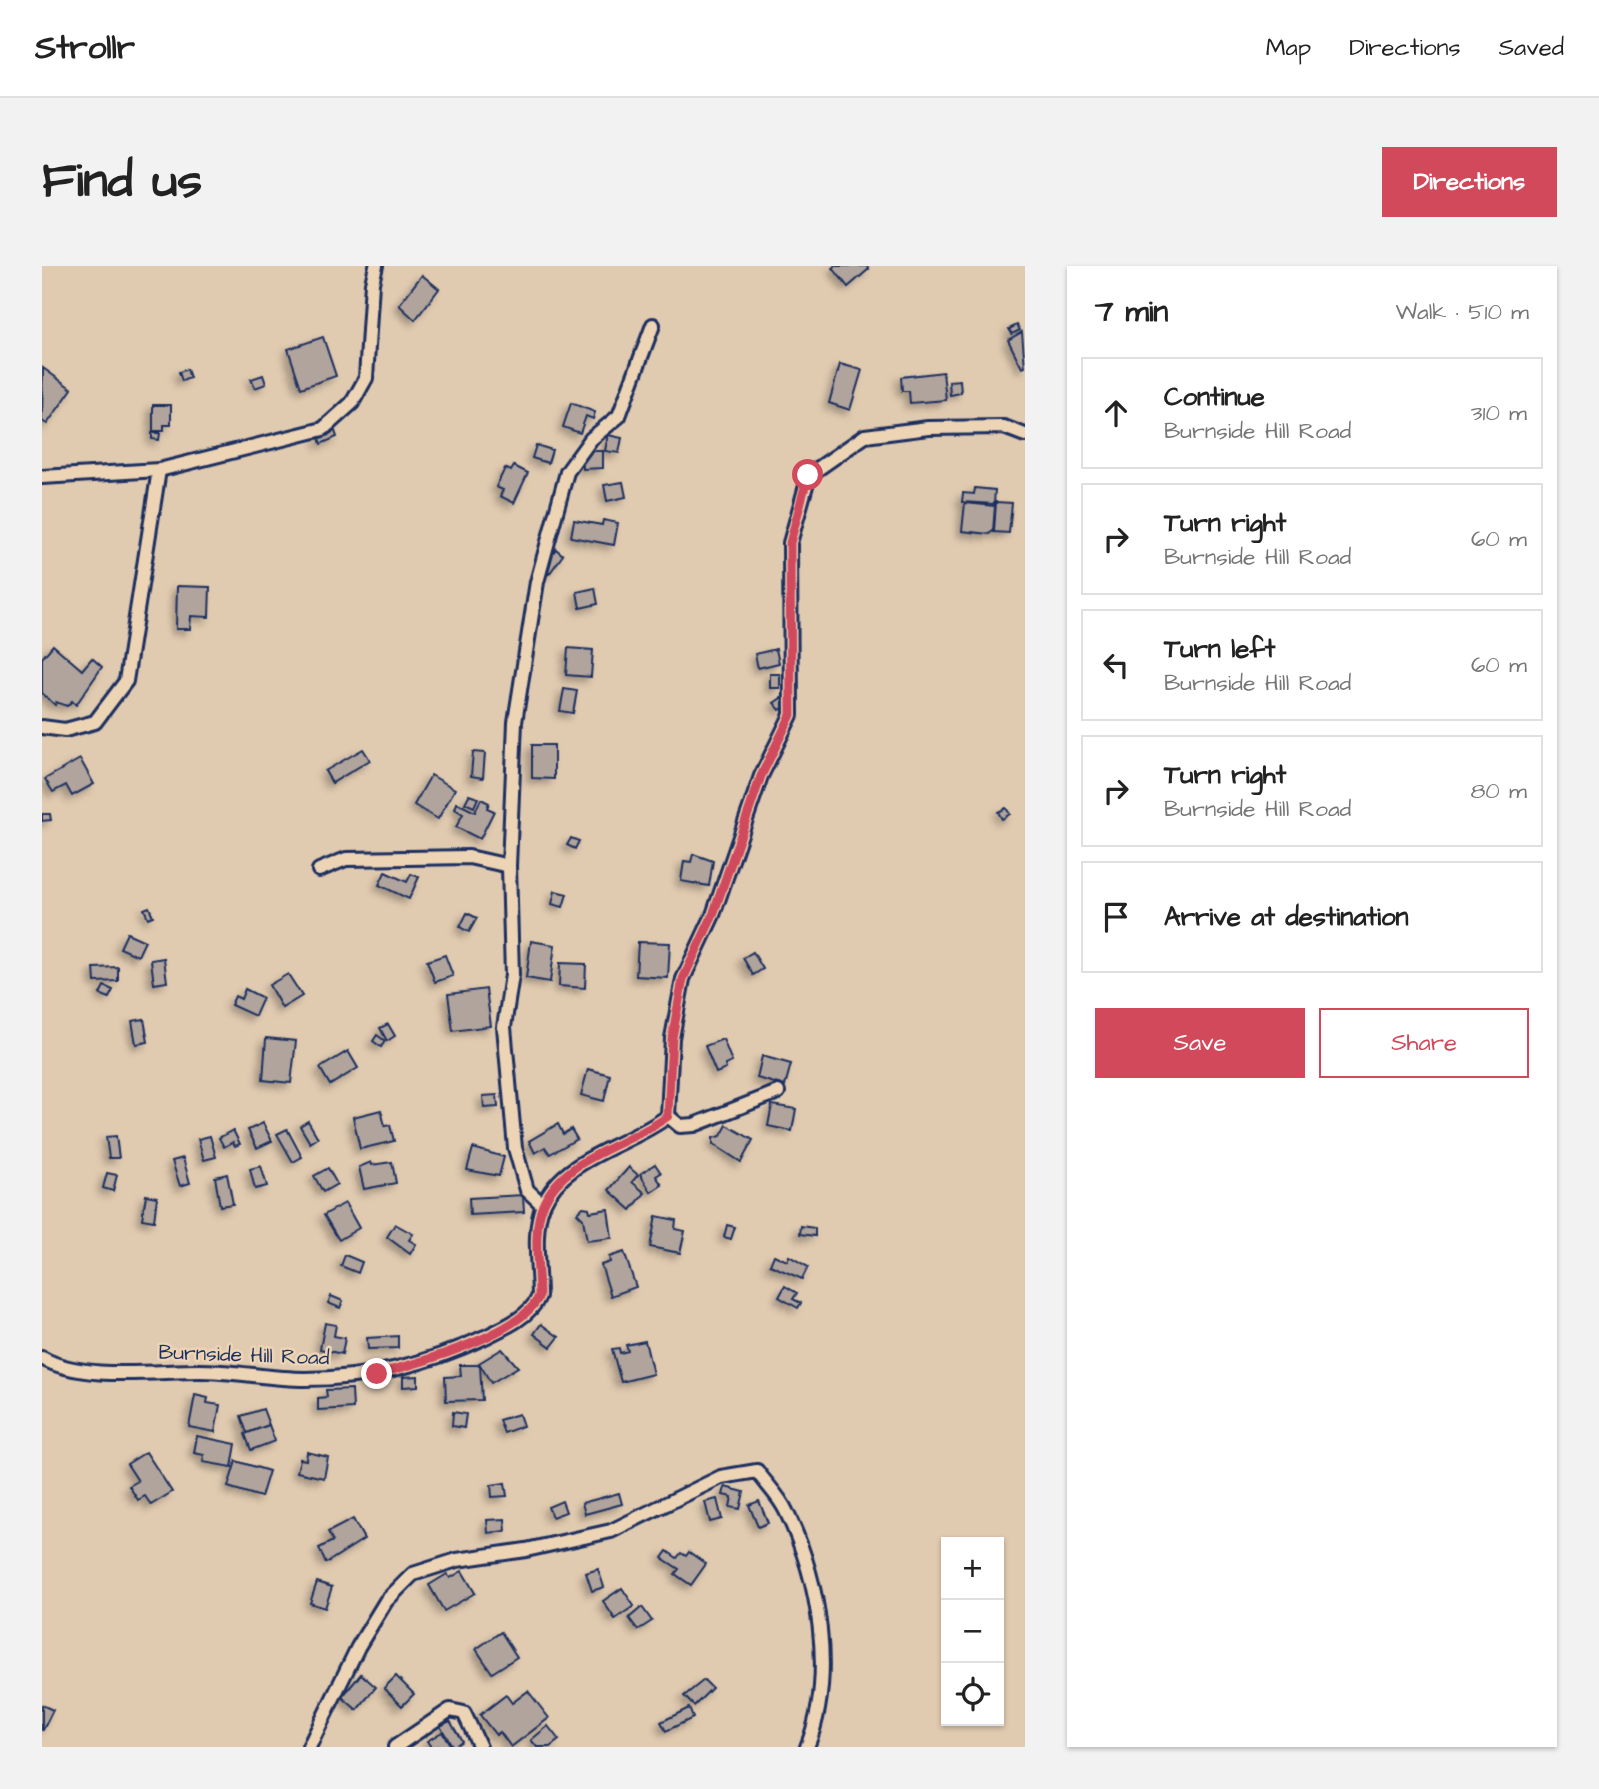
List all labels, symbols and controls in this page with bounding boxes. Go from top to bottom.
text: Strollr [35,25,135,71]
text: Map [1266,31,1311,65]
text: Directions [1349,31,1461,65]
text: Saved [1499,31,1564,65]
button: Directions [1382,147,1557,217]
text: Find us [42,148,202,216]
text: 7 min [1095,291,1168,333]
text: Walk · 510 m [1395,296,1529,328]
text: Continue [1164,379,1265,415]
icon: ahead [1097,394,1135,432]
text: 310 m [1471,397,1527,429]
text: Burnside Hill Road [1164,415,1351,447]
route start [792,459,823,490]
text: Turn right [1164,505,1286,541]
icon: right [1097,520,1135,558]
text: 60 m [1471,523,1527,555]
text: Burnside Hill Road [1164,541,1351,573]
text: Turn left [1164,631,1275,667]
icon: left [1097,646,1135,684]
text: 60 m [1471,649,1527,681]
text: Burnside Hill Road [1164,667,1351,699]
text: Turn right [1164,757,1286,793]
icon: right [1097,772,1135,810]
text: 80 m [1470,775,1527,807]
text: Burnside Hill Road [1164,793,1351,825]
icon: arrive [1097,898,1135,936]
text: Arrive at destination [1164,899,1409,935]
button: Save [1095,1008,1305,1078]
button: Share [1319,1008,1529,1078]
street label: Burnside Hill Road [158,1338,330,1372]
route end [361,1358,392,1389]
map controls [941,1537,1004,1726]
button: + [941,1537,1004,1600]
button: − [941,1600,1004,1663]
button: locate [941,1663,1004,1726]

